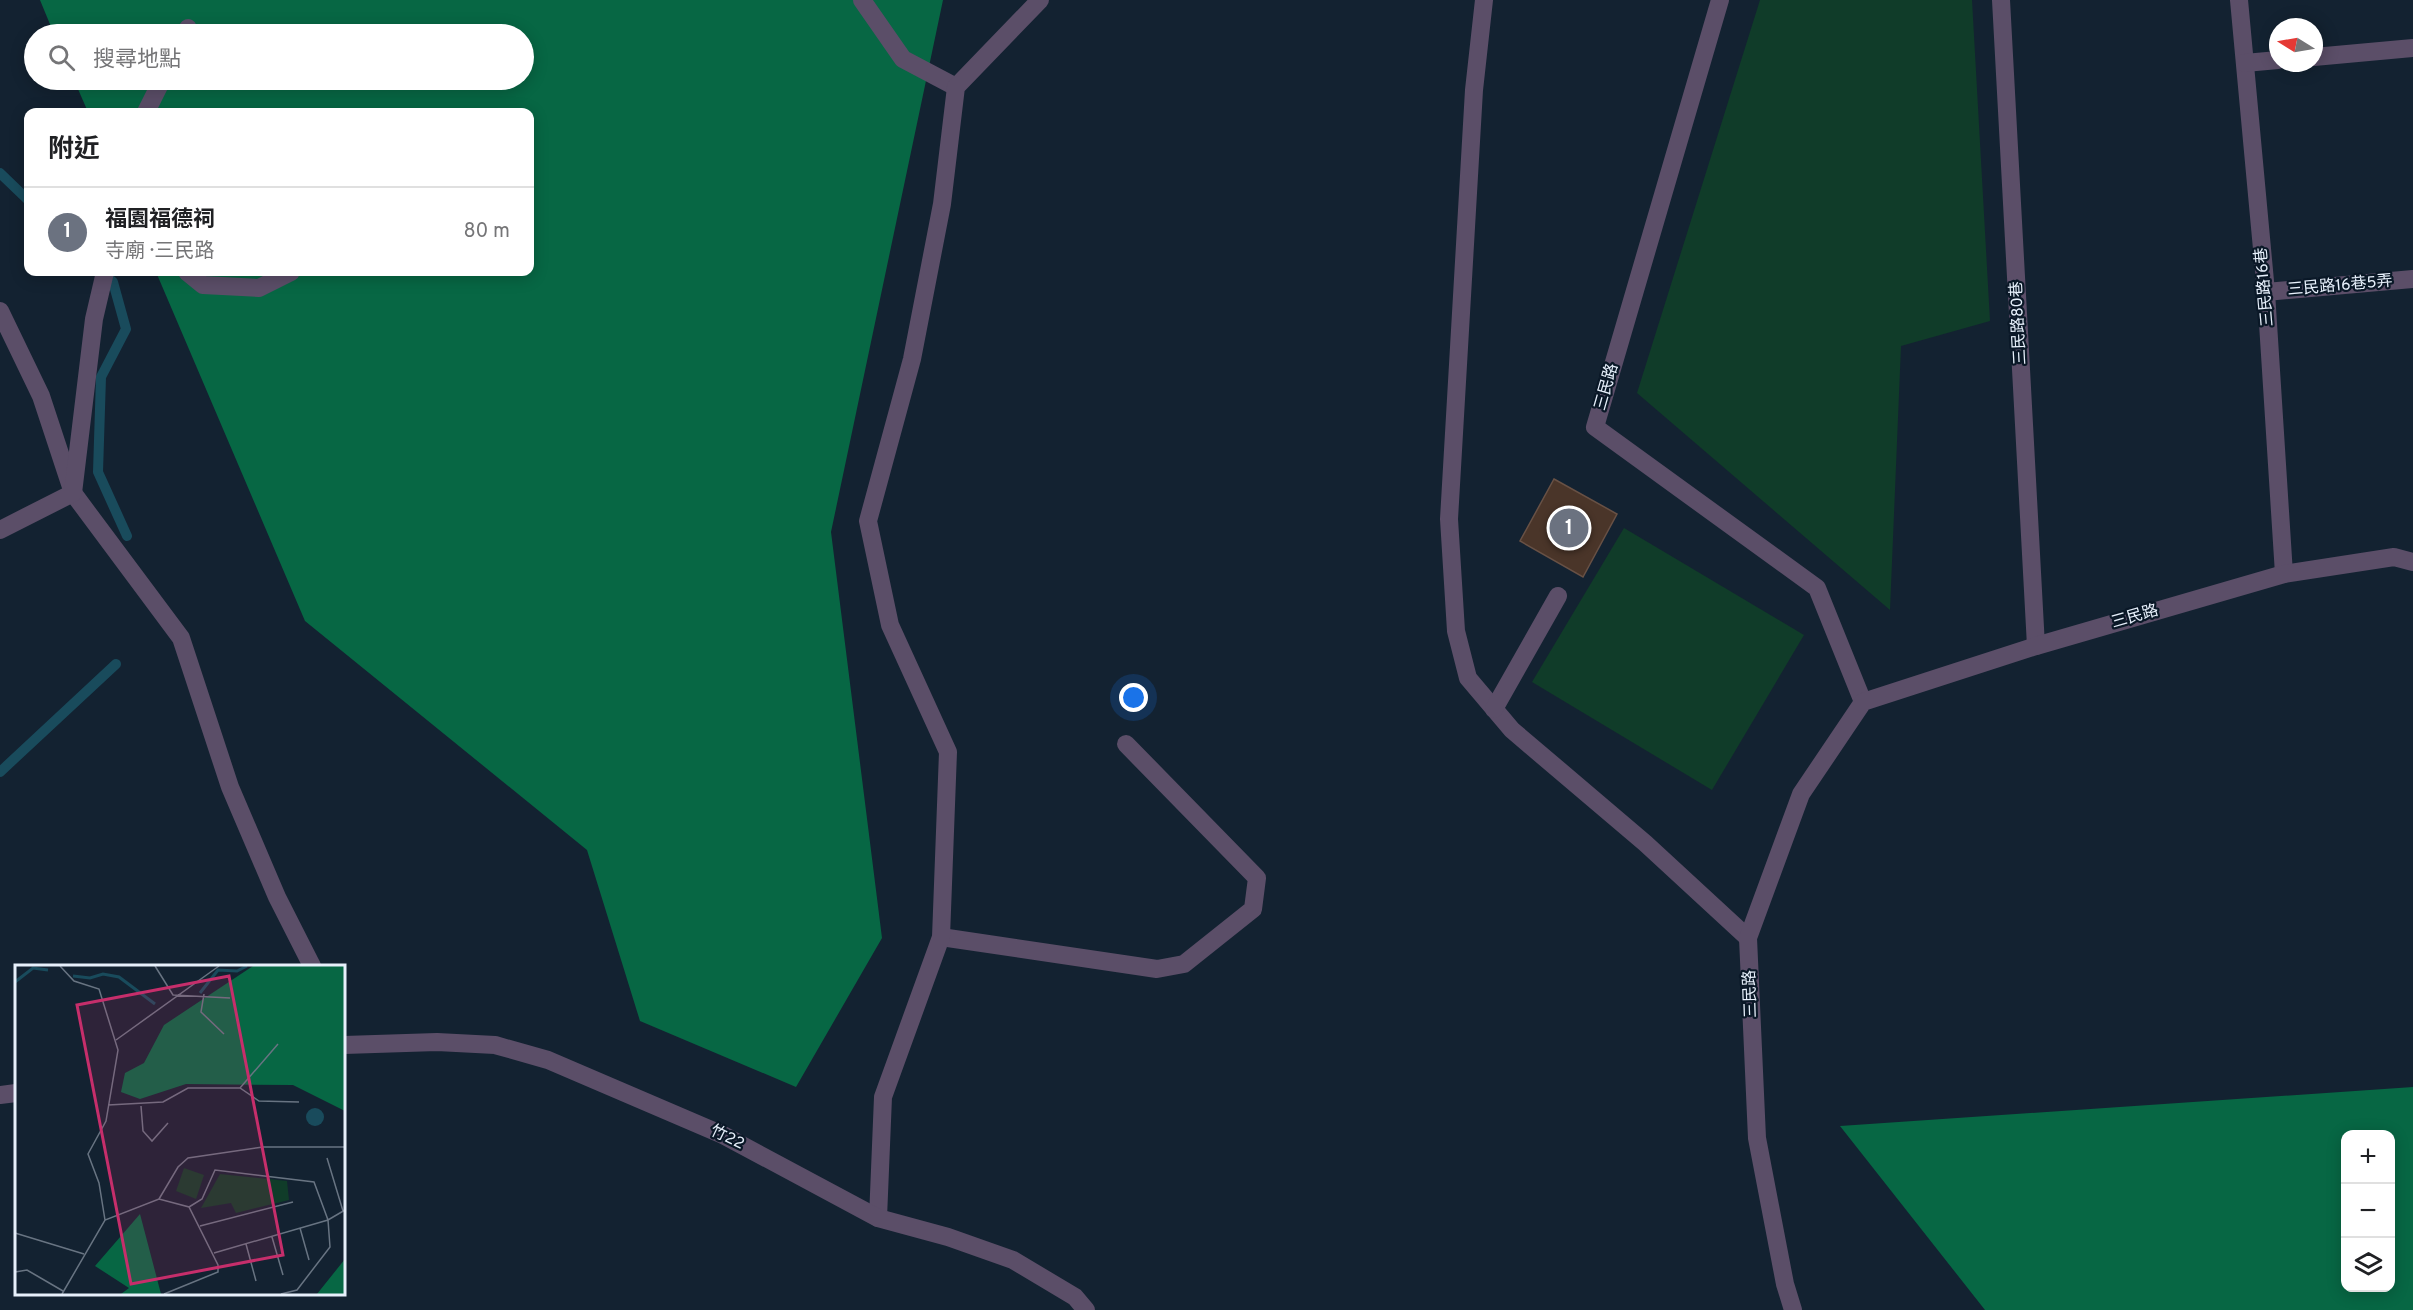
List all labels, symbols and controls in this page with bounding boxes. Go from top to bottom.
north arrow [2269,18,2323,72]
search box [24,24,534,90]
icon: search [45,41,78,74]
text: 搜尋地點 [93,47,181,74]
text: 附近 [48,134,100,167]
text: 福園福德祠 [105,207,215,234]
text: 1 [64,219,72,245]
text: 80 m [464,219,510,245]
text: 寺廟 · 三民路 [105,239,214,265]
street label: 三民路16巷 [2252,247,2278,327]
street label: 三民路16巷5弄 [2287,271,2393,301]
street label: 三民路80巷 [2007,281,2031,365]
street label: 三民路 [1591,361,1623,413]
pin: 1 [1550,506,1588,550]
street label: 三民路 [2109,601,2161,633]
your location [1119,683,1148,712]
inset map [15,965,345,1295]
street label: 三民路 [1740,970,1762,1018]
street label: 竹22 [707,1121,747,1155]
map controls [2341,1130,2395,1292]
button: + [2341,1130,2395,1184]
button: − [2341,1184,2395,1238]
button: layers [2341,1238,2395,1292]

